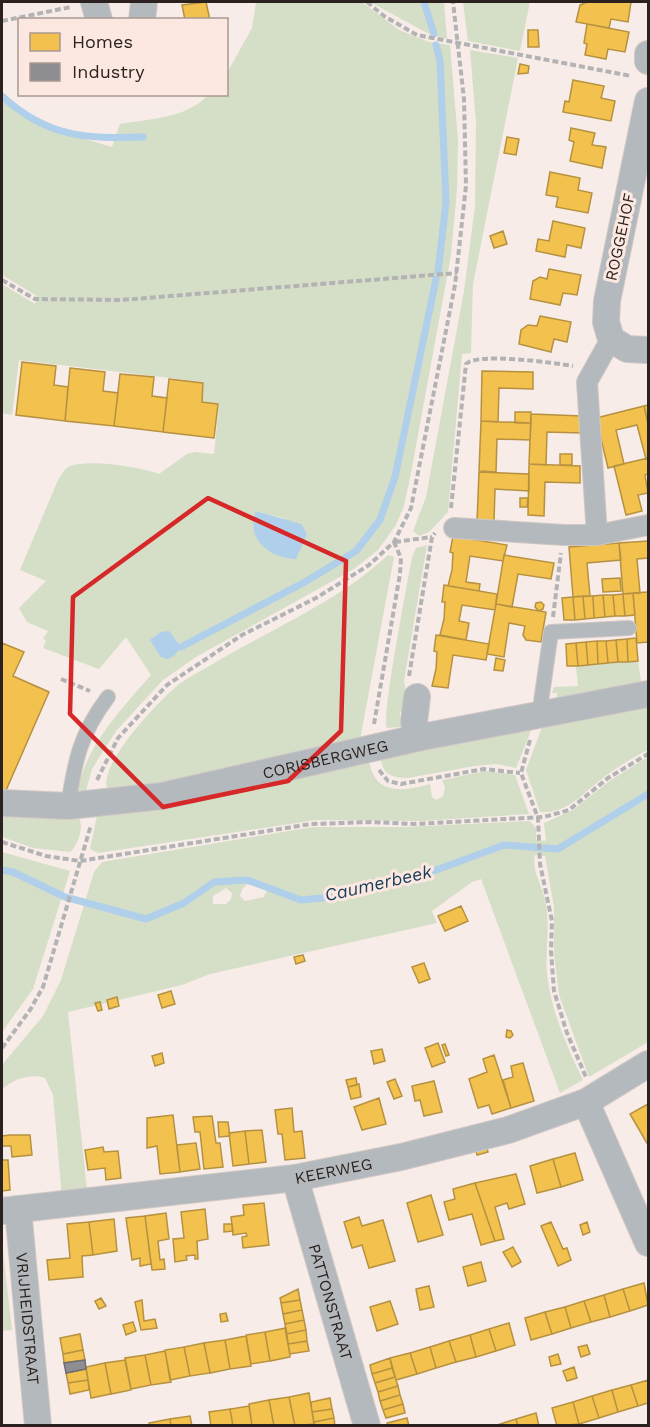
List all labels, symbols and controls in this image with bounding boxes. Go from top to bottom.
legend [18,18,228,96]
text: Homes [72,31,133,52]
text: Industry [72,61,145,82]
street label: ROGGEHOF [601,191,639,283]
street label: CORISBERGWEG [261,735,390,782]
water label: Caumerbeek [322,860,435,906]
street label: KEERWEG [293,1153,374,1187]
street label: PATTONSTRAAT [305,1241,357,1363]
street label: VRIJHEIDSTRAAT [13,1252,44,1386]

